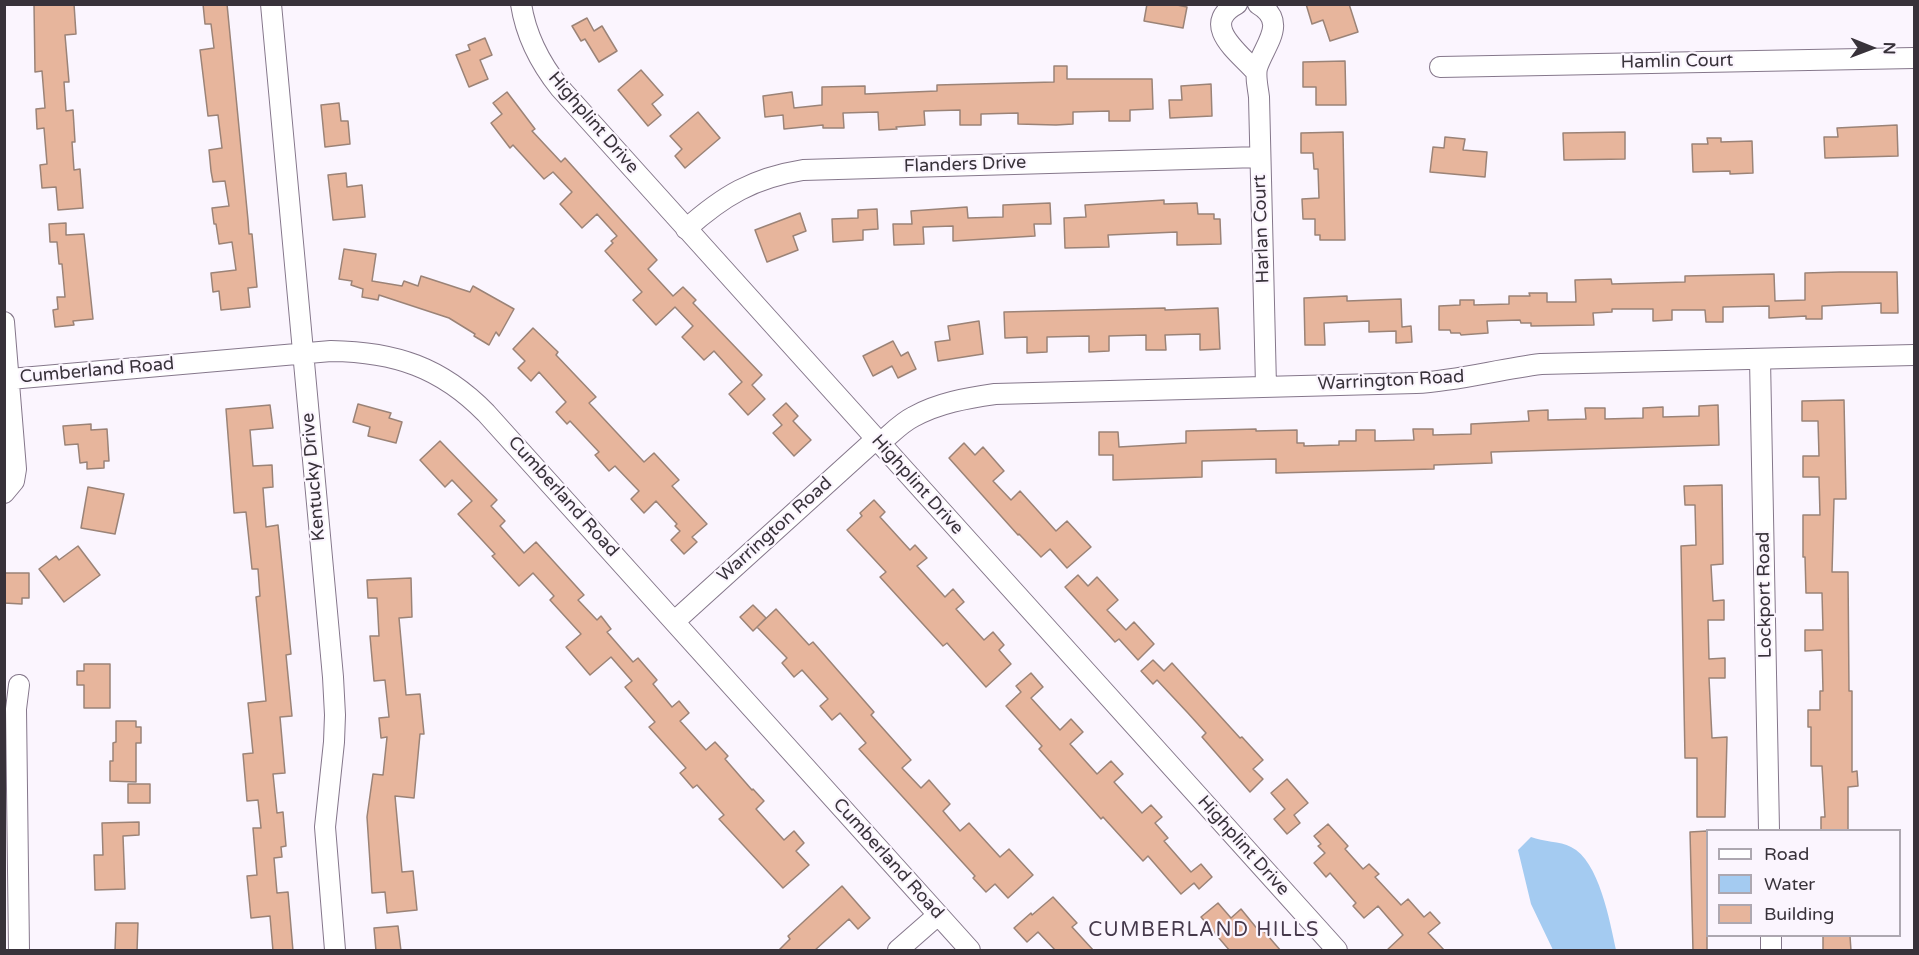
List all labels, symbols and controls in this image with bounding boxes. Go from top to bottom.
north arrow [1841,18,1901,78]
text: N [1879,42,1899,55]
street label: Hamlin Court [1620,50,1734,74]
street label: Highplint Drive [543,68,643,178]
street label: Flanders Drive [903,152,1027,178]
street label: Harlan Court [1249,174,1275,284]
street label: Cumberland Road [19,353,175,389]
street label: Warrington Road [1317,366,1465,396]
street label: Kentucky Drive [298,412,330,542]
street label: Highplint Drive [866,431,968,539]
street label: Cumberland Road [503,432,623,562]
street label: Warrington Road [713,473,837,587]
street label: Lockport Road [1753,531,1777,659]
street label: Highplint Drive [1192,792,1294,900]
street label: Cumberland Road [828,794,948,924]
legend [1706,829,1901,937]
text: Road [1764,843,1809,865]
text: Water [1764,873,1815,895]
text: Building [1764,903,1834,925]
district label: CUMBERLAND HILLS [1088,919,1320,943]

